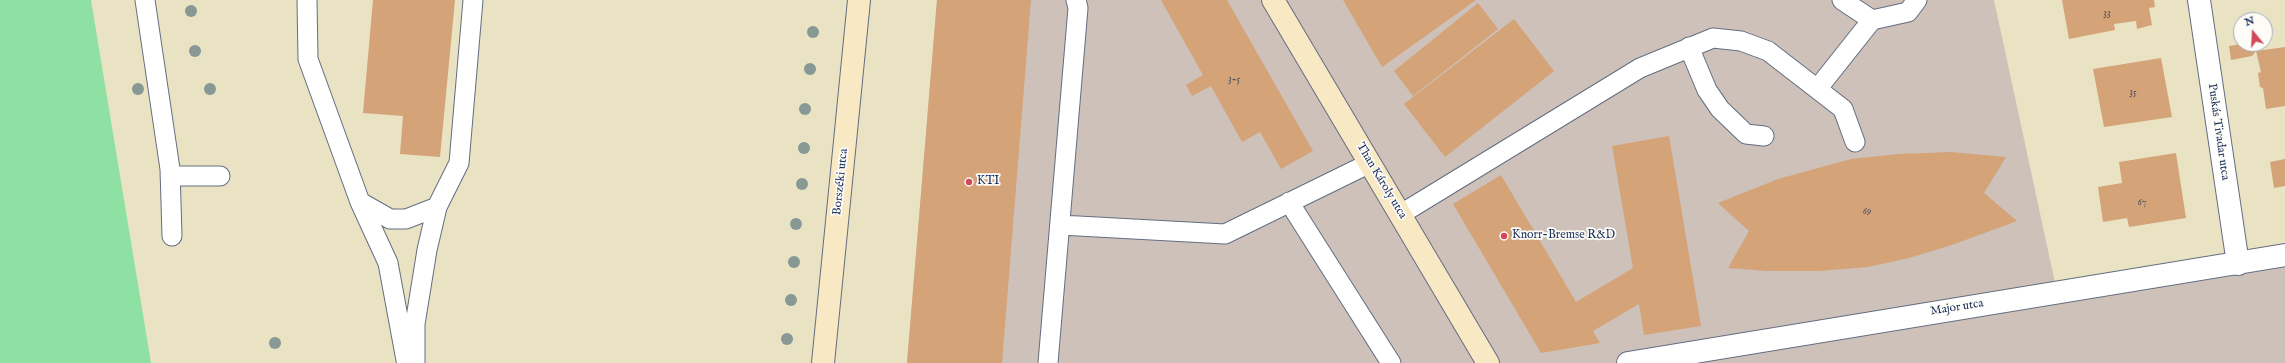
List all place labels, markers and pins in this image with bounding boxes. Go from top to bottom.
place label: KTI [977,175,1000,189]
marker: KTI [964,177,974,187]
place label: Knorr-Bremse R&D [1512,229,1615,243]
marker: Knorr-Bremse R&D [1499,231,1509,241]

